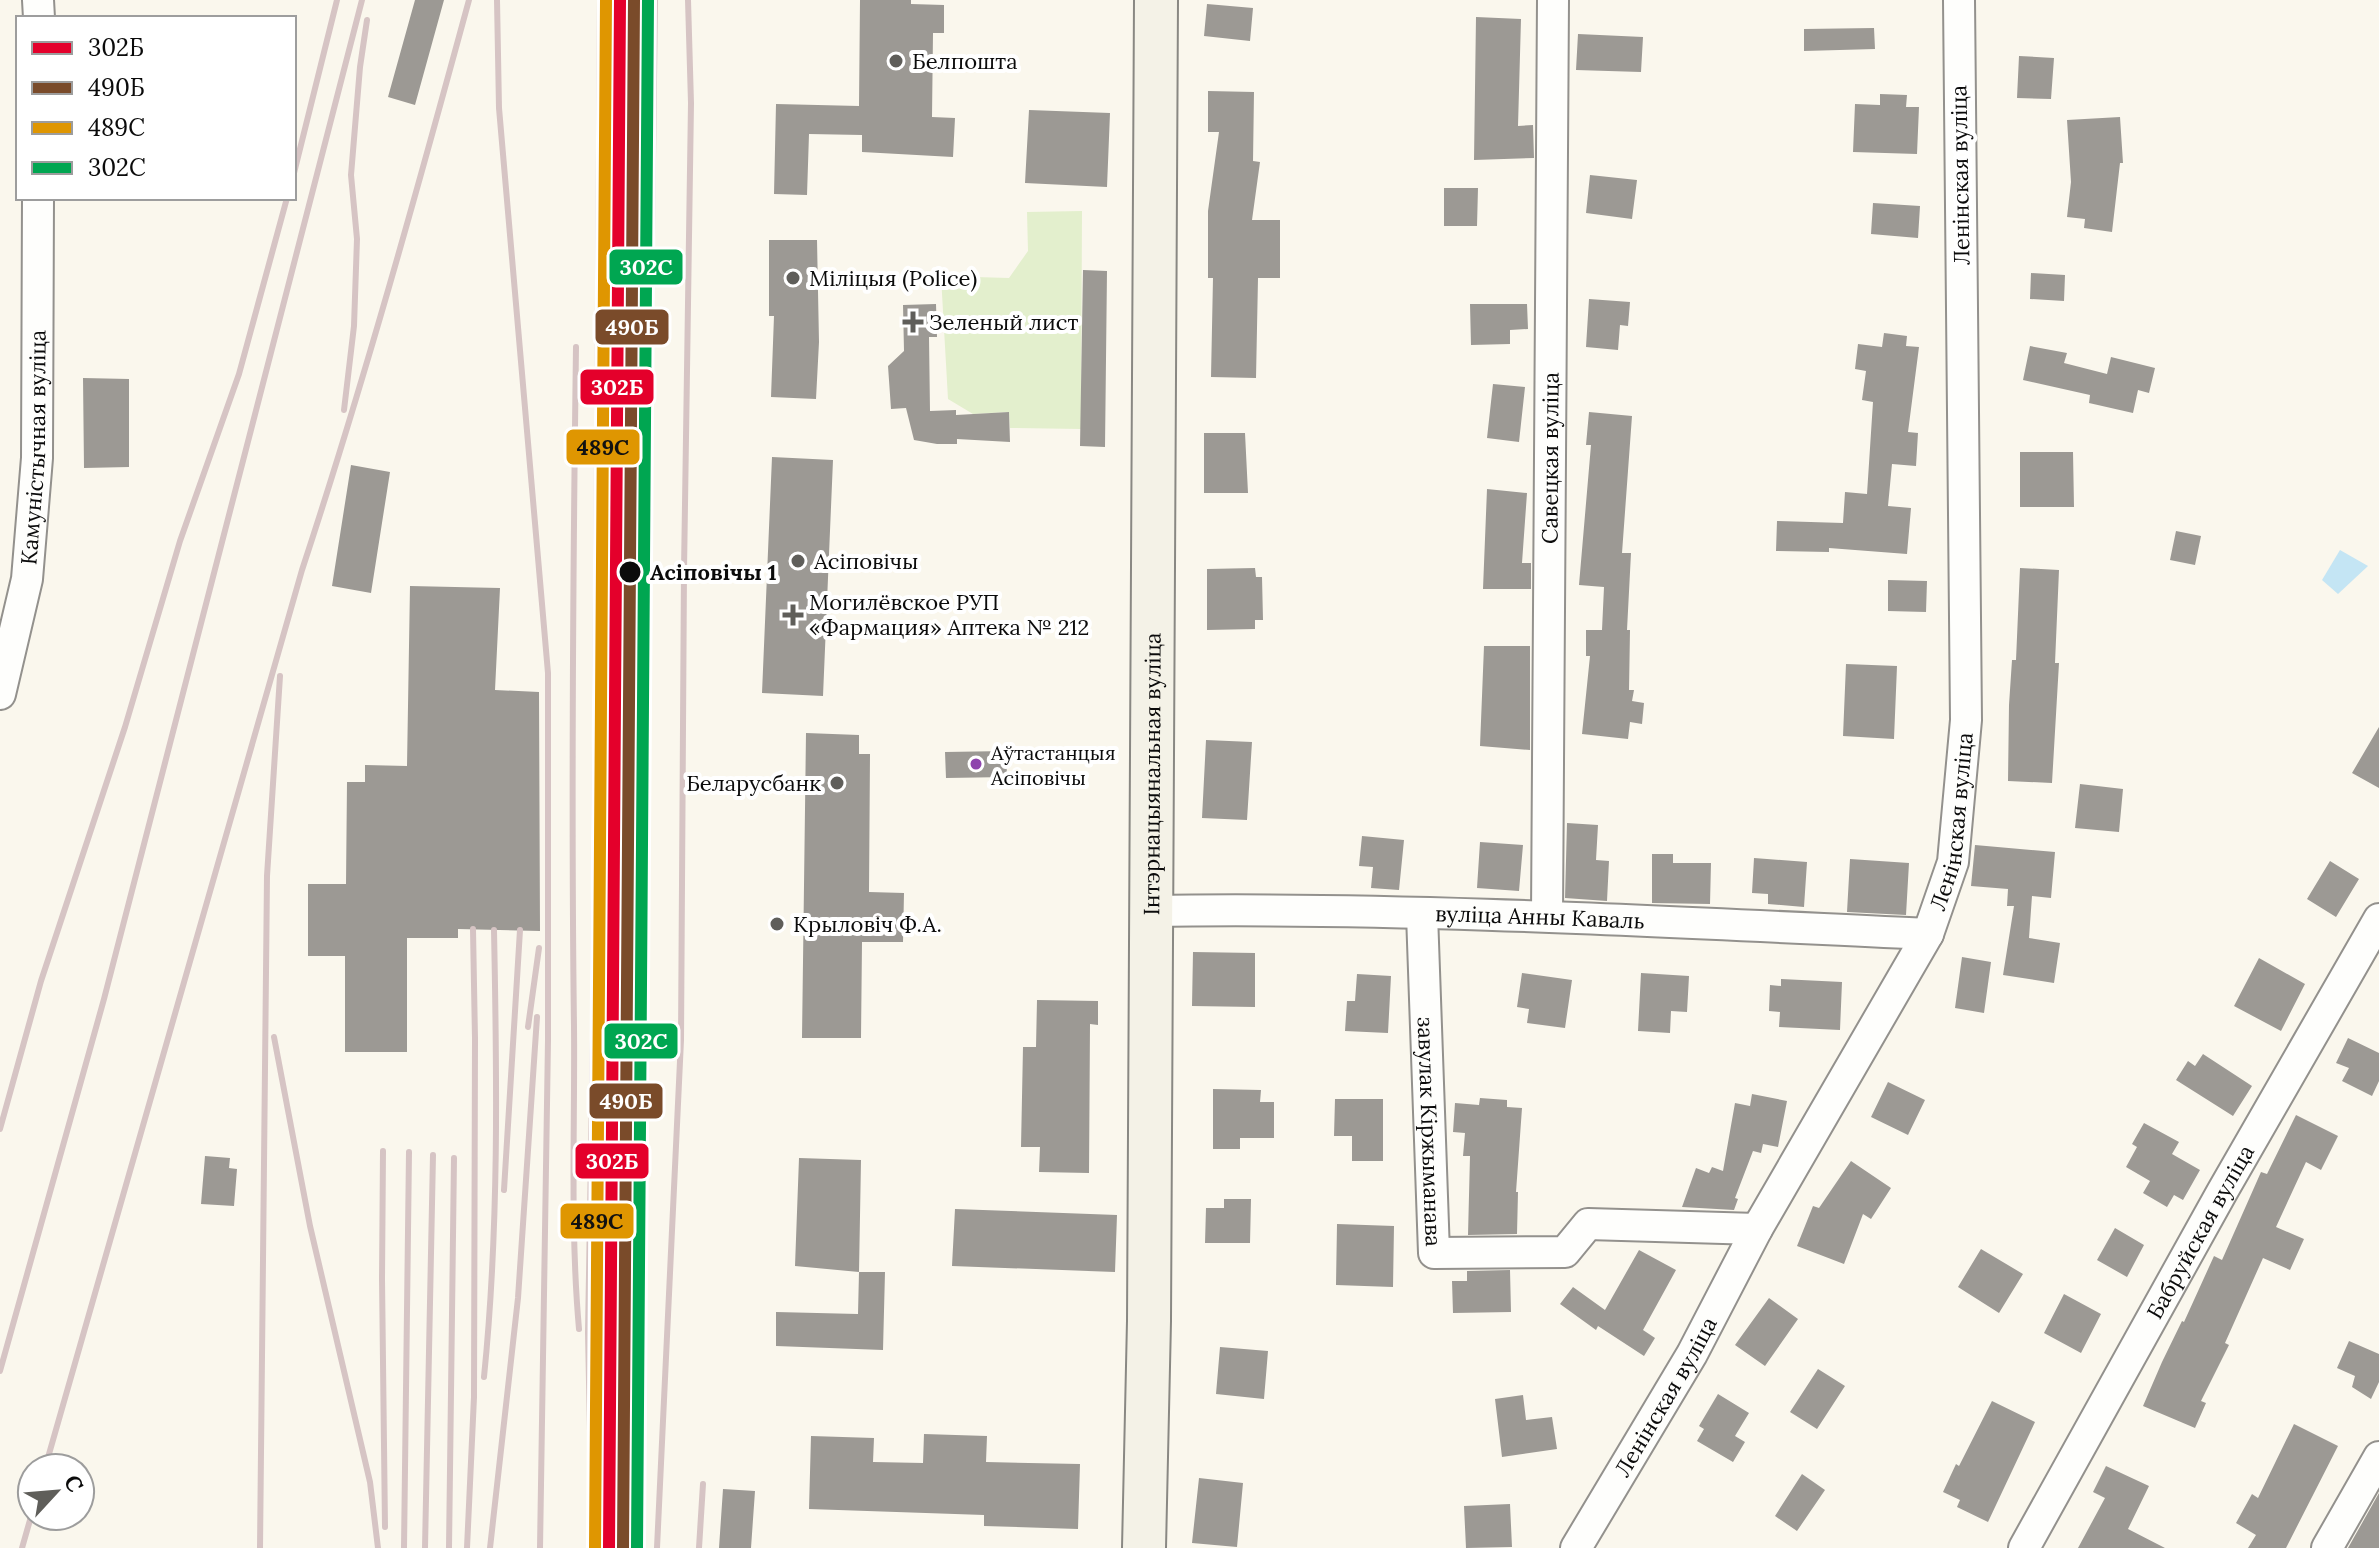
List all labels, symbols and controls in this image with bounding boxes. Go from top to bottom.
legend [16,16,296,200]
text: 302Б [88,32,144,63]
place label: Белпошта [912,47,1018,75]
marker: Белпошта [887,52,905,70]
text: 490Б [88,72,145,103]
street label: Ленінская вуліца [1944,85,1976,265]
text: 489С [88,112,145,143]
text: 302С [88,152,146,183]
line badge: 302С [608,248,684,286]
text: 302С [619,253,673,281]
place label: Міліцыя (Police) [809,264,977,292]
marker: Міліцыя (Police) [784,269,802,287]
line badge: 490Б [594,308,670,346]
place label: Зеленый лист [929,308,1078,336]
text: 490Б [605,313,659,341]
marker: Зеленый лист [904,313,922,331]
street label: Камуністычная вуліца [14,330,51,566]
line badge: 302Б [579,368,655,406]
street label: Савецкая вуліца [1535,372,1565,544]
text: 302Б [591,373,643,401]
line badge: 489С [565,428,641,466]
text: 489С [577,433,629,461]
place label: Асіповічы [813,547,918,575]
marker: Асіповічы [789,552,807,570]
place label: Асіповічы 1 [650,558,777,586]
marker: Асіповічы 1 [617,559,643,585]
place label: Могилёвское РУП «Фармация» Аптека № 212 [809,588,1089,641]
marker: Могилёвское РУП «Фармация» Аптека № 212 [784,606,802,624]
street label: Інтэрнацыянальная вуліца [1137,633,1167,915]
street label: Ленінская вуліца [1923,731,1979,914]
place label: Аўтастанцыя Асіповічы [990,740,1116,790]
marker: Аўтастанцыя Асіповічы [968,756,984,772]
place label: Беларусбанк [686,769,821,797]
marker: Беларусбанк [828,774,846,792]
street label: вуліца Анны Каваль [1435,899,1645,935]
place label: Крыловіч Ф.А. [793,910,942,938]
marker: Крыловіч Ф.А. [768,915,786,933]
street label: завулак Кіржыманава [1412,1017,1448,1247]
line badge: 302С [603,1022,679,1060]
text: 302С [614,1027,668,1055]
line badge: 490Б [588,1082,664,1120]
text: 490Б [599,1087,653,1115]
street label: Бабруйская вуліца [2140,1140,2260,1324]
line badge: 302Б [574,1142,650,1180]
text: 302Б [586,1147,638,1175]
line badge: 489С [559,1202,635,1240]
text: 489С [571,1207,623,1235]
street label: Ленінская вуліца [1608,1312,1723,1481]
north arrow [16,1452,96,1532]
text: С [58,1470,90,1496]

